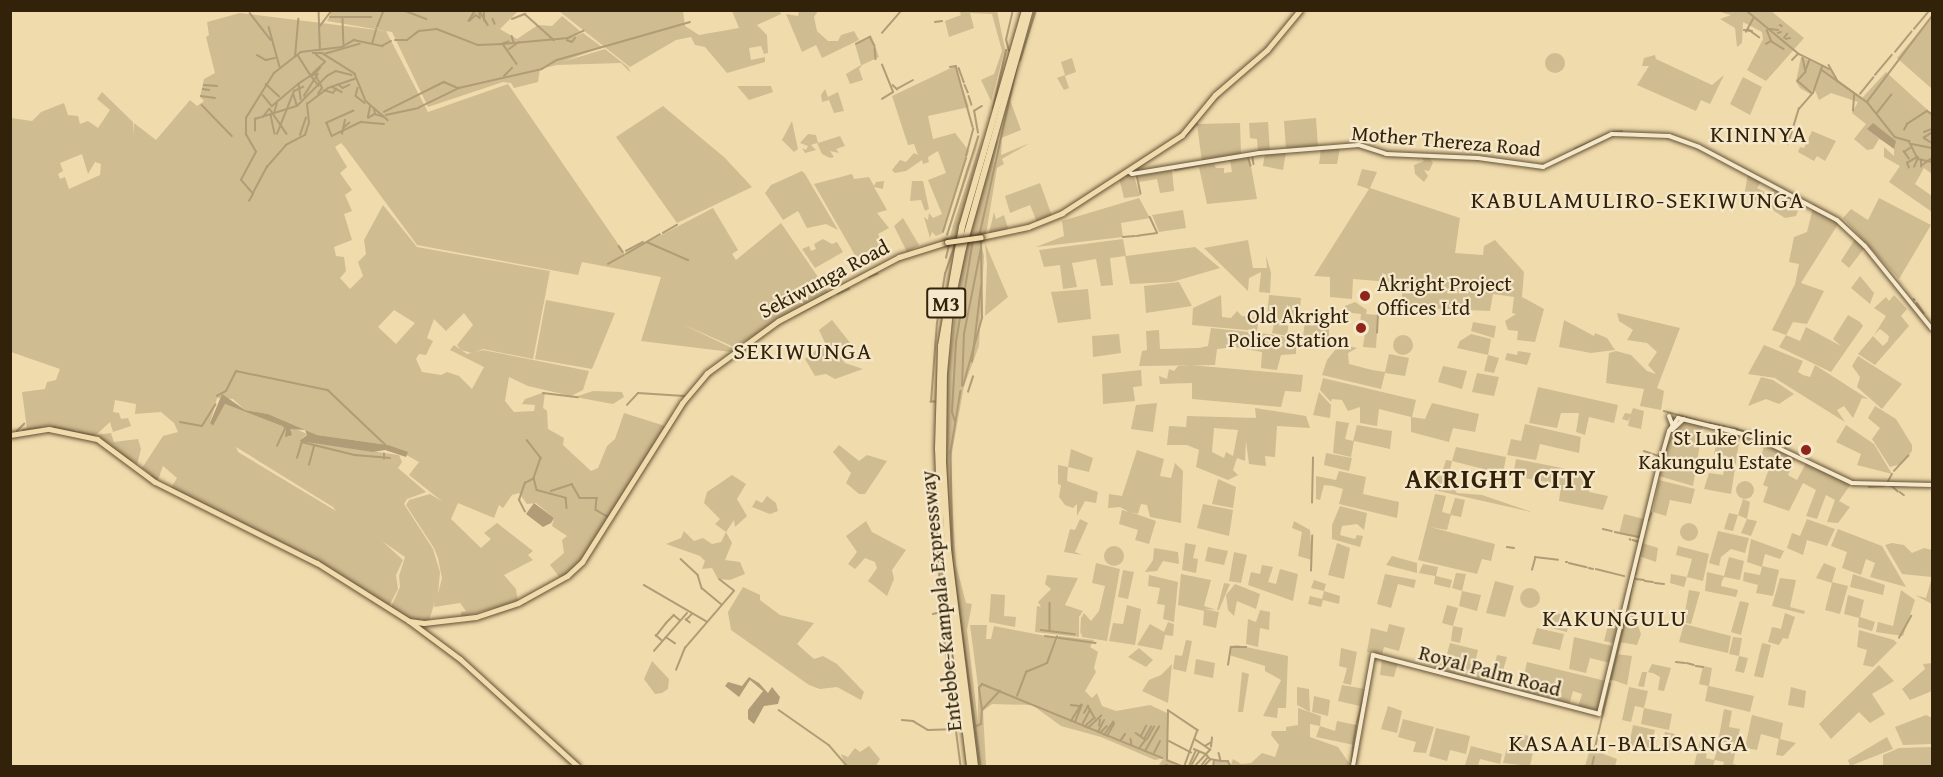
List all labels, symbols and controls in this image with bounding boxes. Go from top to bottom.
street label: Mother Thereza Road [1350,120,1542,162]
district label: KININYA [1710,120,1808,148]
district label: KABULAMULIRO-SEKIWUNGA [1471,186,1805,214]
street label: Sekiwunga Road [755,234,893,324]
place label: Akright Project Offices Ltd [1377,271,1512,321]
road number: M3 [925,286,967,320]
marker: Akright Project Offices Ltd [1358,289,1372,303]
place label: Old Akright Police Station [1228,303,1349,353]
marker: Old Akright Police Station [1354,321,1368,335]
district label: SEKIWUNGA [733,337,873,365]
place label: St Luke Clinic Kakungulu Estate [1639,425,1792,475]
marker: St Luke Clinic Kakungulu Estate [1797,441,1815,459]
district label: AKRIGHT CITY [1405,463,1597,495]
street label: Entebbe-Kampala Expressway [915,469,967,733]
district label: KAKUNGULU [1542,604,1688,632]
street label: Royal Palm Road [1416,640,1564,702]
district label: KASAALI-BALISANGA [1509,729,1749,757]

